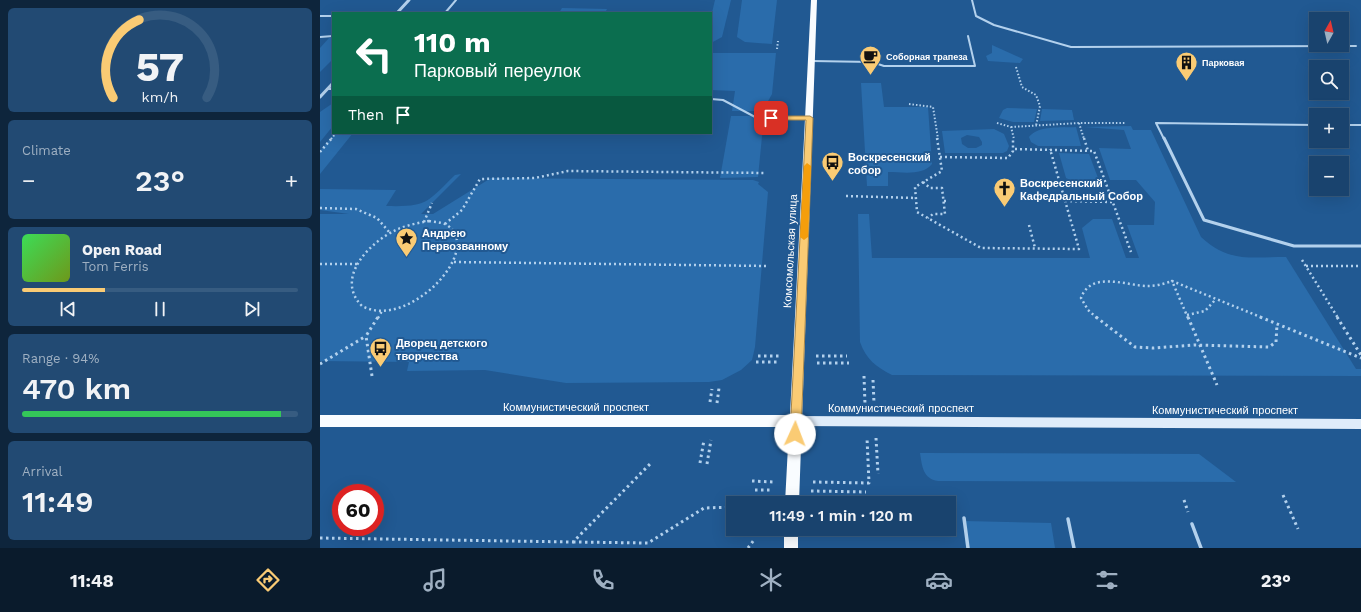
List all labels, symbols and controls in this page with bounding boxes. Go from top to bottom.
north arrow [1309,12,1349,52]
map controls [1309,12,1349,196]
text: 110 m [414,26,491,59]
icon: left [348,28,400,80]
text: 57 [136,42,184,91]
cafe icon: Соборная трапеза [858,44,884,77]
building icon: Парковая [1173,50,1199,83]
place label: Соборная трапеза [886,52,969,62]
place label: Парковая [1202,58,1245,68]
text: Парковый переулок [414,60,581,81]
button: search [1309,60,1349,100]
text: km/h [142,89,178,105]
pin [754,101,788,135]
icon: arrive [392,104,414,126]
text: Then [348,106,384,124]
icon: arrive [760,107,782,129]
button: + [1309,108,1349,148]
text: Climate [22,143,71,158]
bus stop icon: Воскресенский собор [820,150,846,183]
place label: Воскресенский собор [848,151,931,177]
button: − [1309,156,1349,196]
text: 23° [135,163,185,198]
text: − [22,168,35,193]
text: + [285,168,298,193]
church icon: Воскресенский Кафедральный Собор [992,176,1018,209]
place label: Воскресенский Кафедральный Собор [1020,177,1143,203]
street label: Комсомольская улица [781,193,800,308]
place icon: Андрею Первозванному [394,226,420,259]
place label: Андрею Первозванному [422,227,509,253]
text: Open Road [82,241,162,259]
text: Tom Ferris [82,259,149,274]
icon: previous [57,298,79,320]
icon: pause [149,298,171,320]
icon: next [241,298,263,320]
bus stop icon: Дворец детского творчества [368,336,394,369]
place label: Дворец детского творчества [396,337,488,363]
text: Range · 94% [22,351,99,366]
text: 470 km [22,371,131,406]
street label: Коммунистический проспект [503,401,649,414]
street label: Коммунистический проспект [828,402,974,415]
street label: Коммунистический проспект [1152,404,1298,417]
position arrow [774,413,816,455]
text: Arrival [22,464,63,479]
text: 11:49 [22,484,93,519]
speed limit sign: 60 [332,484,384,536]
text: 11:49 · 1 min · 120 m [769,507,913,525]
icon: directions [254,566,282,594]
icon: music [421,566,449,594]
icon: phone [589,566,617,594]
icon: climate [757,566,785,594]
icon: car [925,566,953,594]
icon: filters [1093,566,1121,594]
text: 11:48 [70,570,114,591]
text: 23° [1261,570,1291,591]

